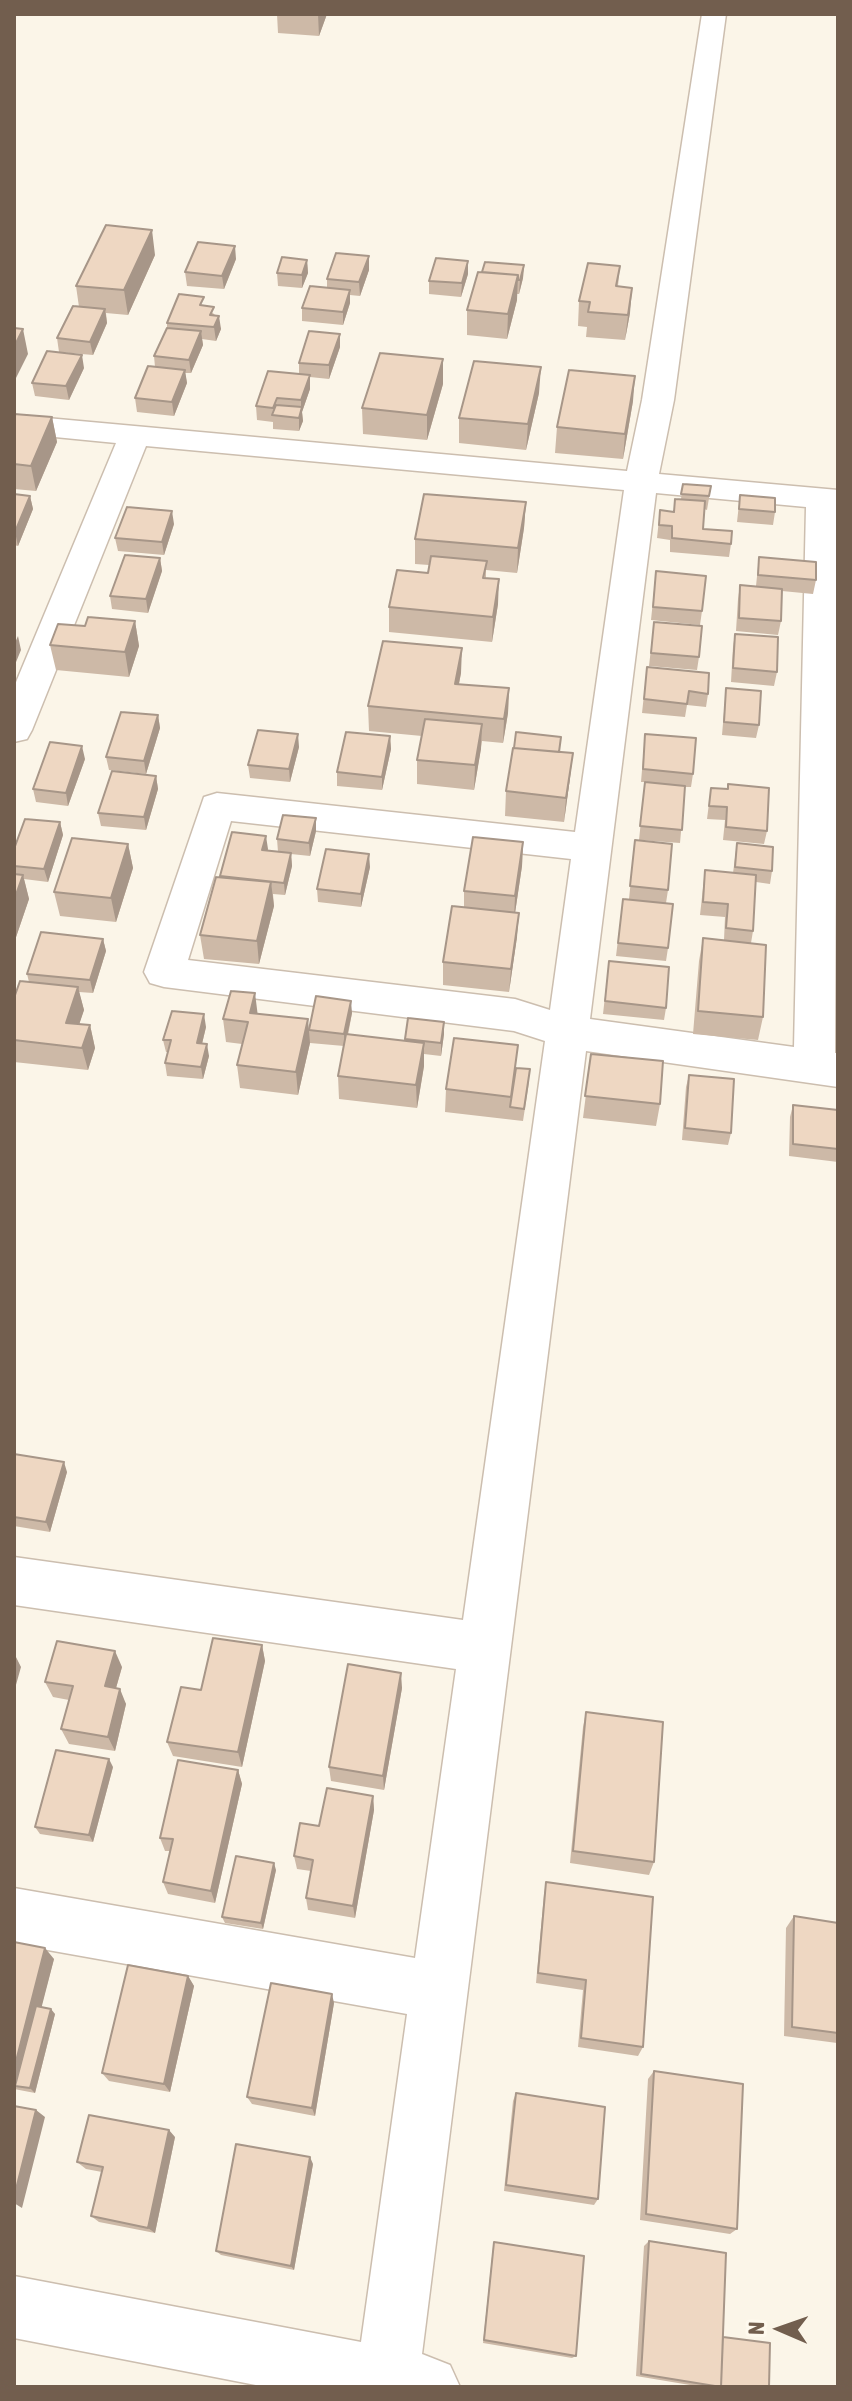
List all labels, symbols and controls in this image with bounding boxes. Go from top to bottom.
north arrow [740,2289,820,2369]
text: N [743,2321,769,2335]

